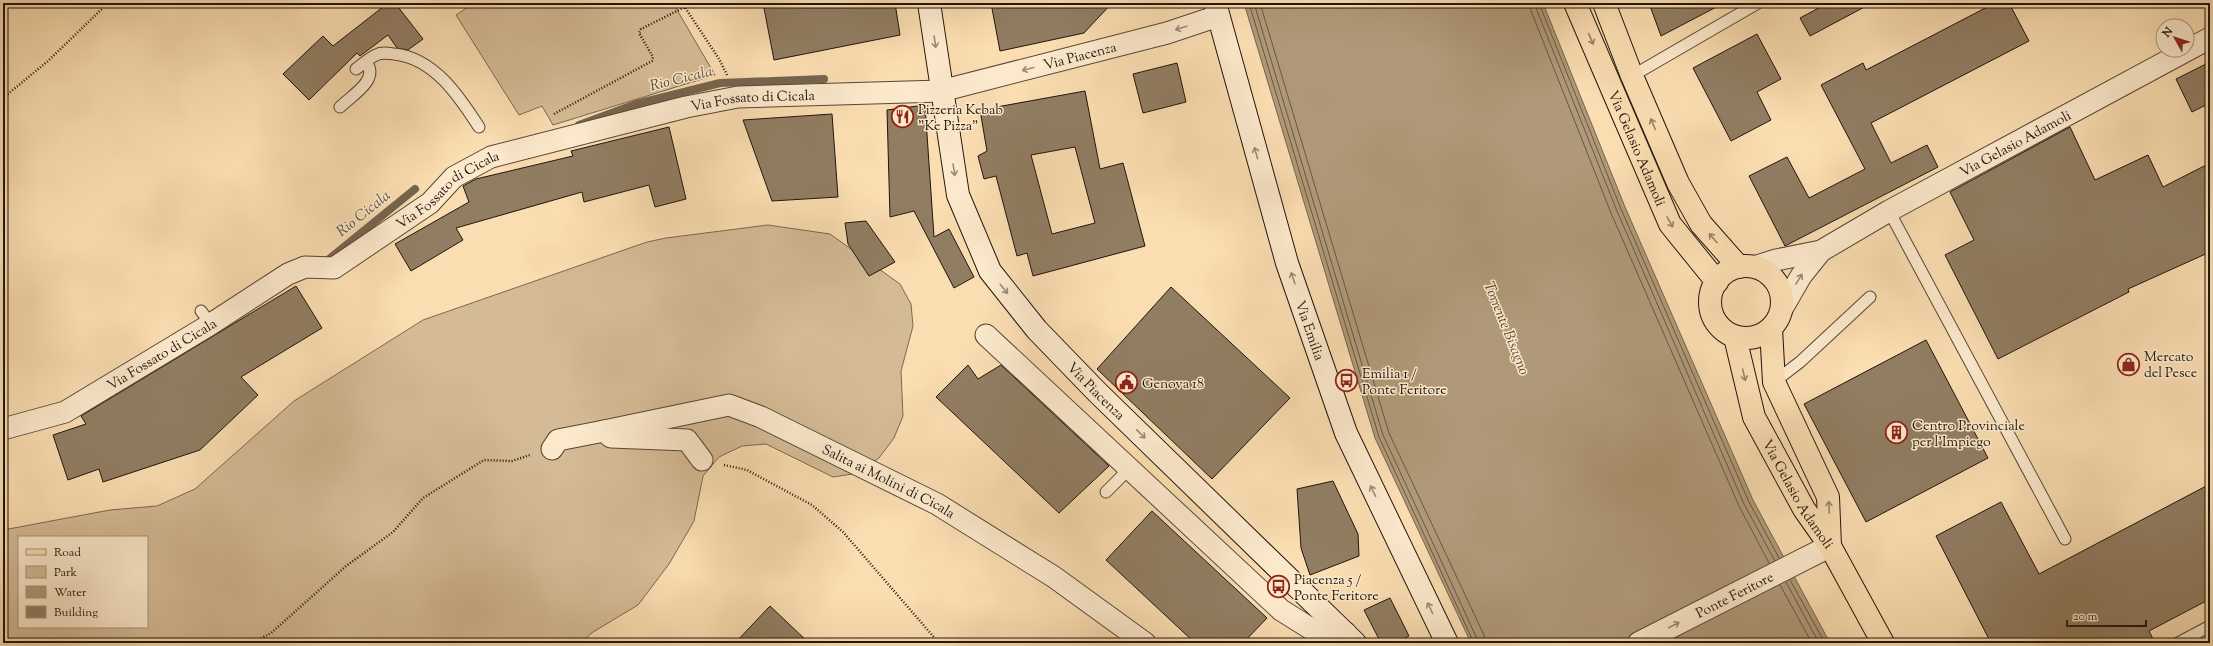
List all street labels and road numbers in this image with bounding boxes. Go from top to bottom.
street label: Via Piacenza [1042,38,1120,76]
street label: Via Fossato di Cicala [689,87,816,118]
street label: Via Gelasio Adamoli [1602,88,1669,210]
street label: Via Gelasio Adamoli [1956,107,2075,183]
street label: Via Fossato di Cicala [393,147,502,235]
street label: Via Emilia [1289,298,1328,364]
street label: Via Fossato di Cicala [104,314,222,396]
street label: Via Piacenza [1061,359,1129,426]
street label: Via Gelasio Adamoli [1756,437,1837,554]
street label: Salita ai Molini di Cicala [818,441,959,525]
street label: Ponte Feritore [1693,568,1778,624]

